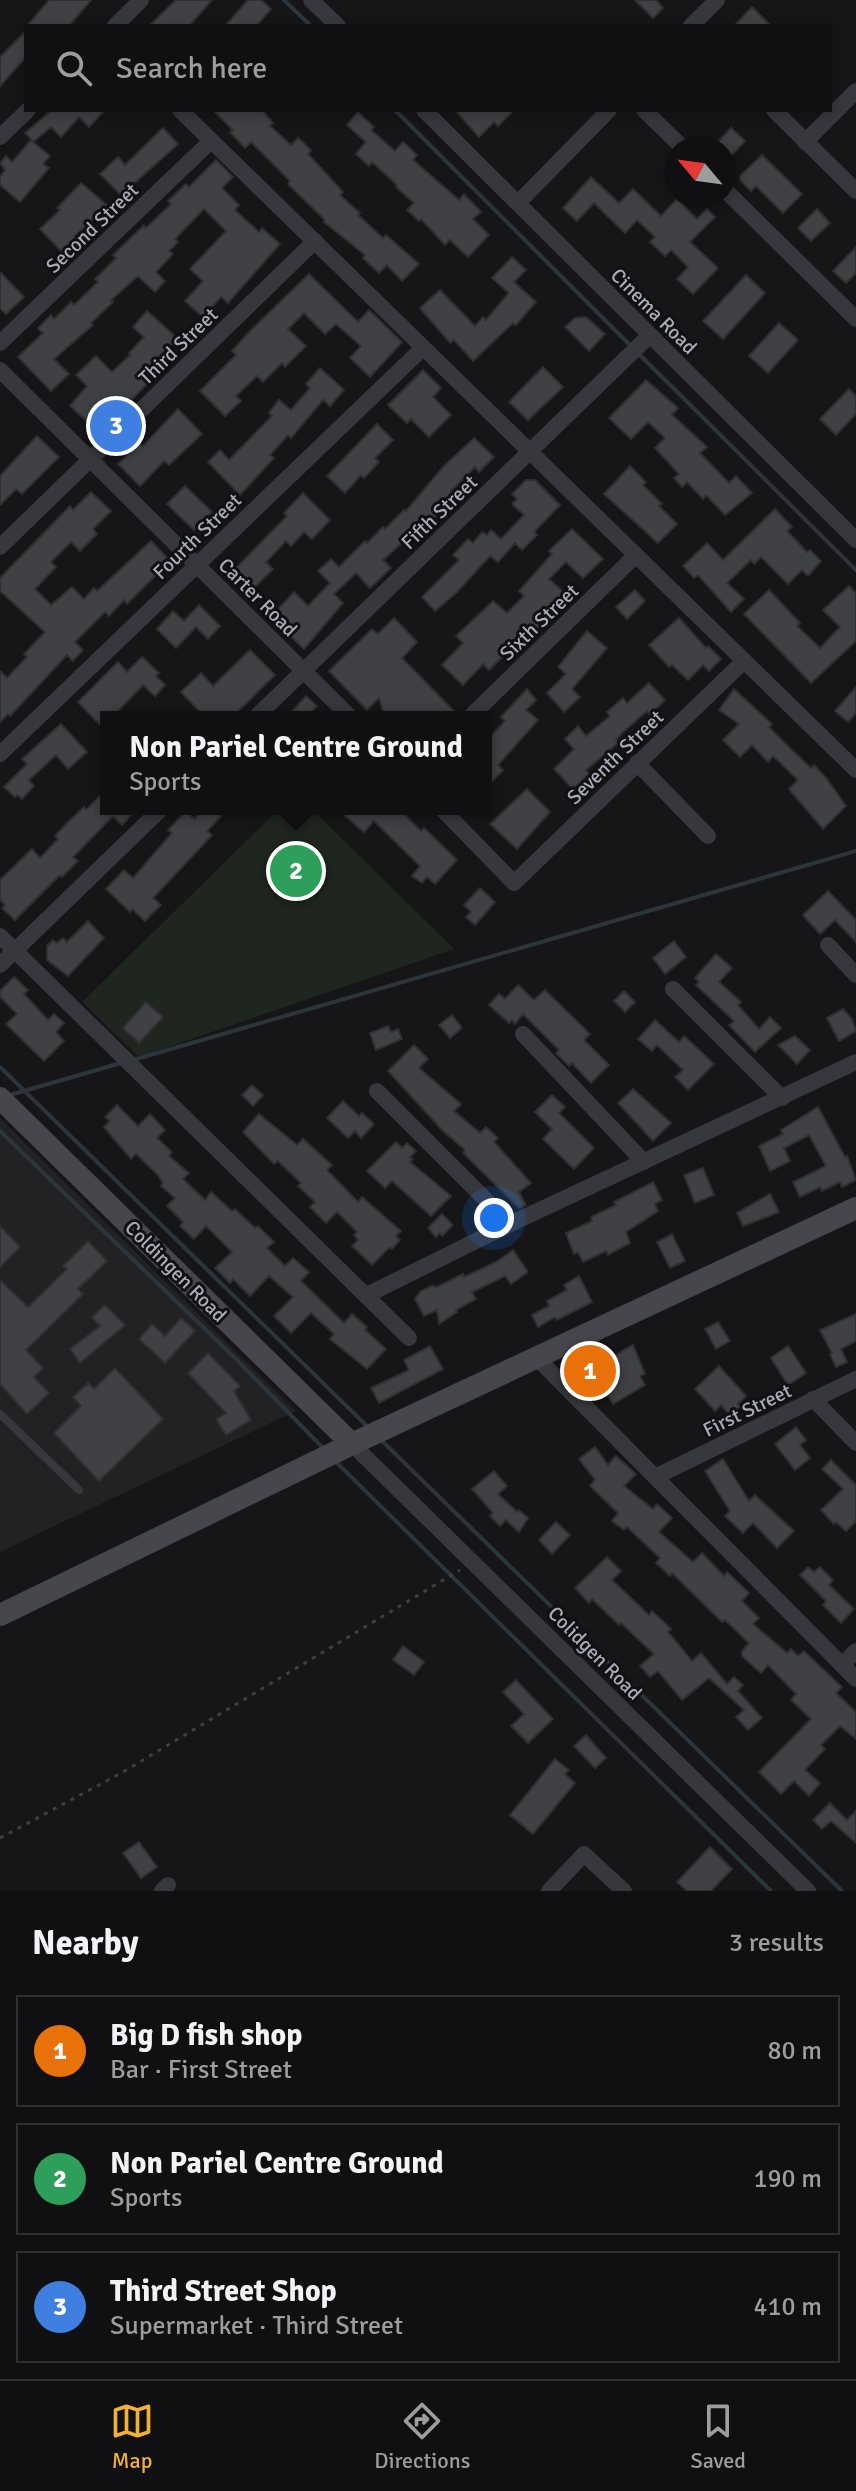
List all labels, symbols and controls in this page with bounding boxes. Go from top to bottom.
search box [24,24,832,112]
icon: search [52,46,96,90]
text: Search here [116,50,267,87]
north arrow [664,136,736,208]
street label: Second Street [41,178,144,279]
street label: Cinema Road [605,263,702,360]
street label: Third Street [134,302,223,390]
pin: 3 [90,396,142,456]
street label: Fifth Street [396,470,483,555]
street label: Fourth Street [148,488,247,585]
street label: Carter Road [213,553,302,642]
street label: Sixth Street [495,579,584,666]
street label: Seventh Street [562,705,669,810]
popup [100,711,492,815]
text: Non Pariel Centre Ground [129,729,463,766]
text: Sports [129,766,201,798]
pin: 2 [270,841,322,901]
your location [474,1198,514,1238]
street label: Coldingen Road [120,1215,232,1327]
pin: 1 [564,1341,616,1401]
street label: First Street [699,1378,796,1443]
street label: Colidgen Road [542,1601,647,1706]
text: Nearby [32,1922,139,1964]
text: 3 results [729,1927,824,1959]
text: Big D fish shop [110,2017,302,2054]
text: 1 [53,2035,67,2067]
text: 80 m [767,2035,822,2067]
text: Bar · First Street [110,2054,292,2086]
text: Non Pariel Centre Ground [110,2145,444,2182]
text: 2 [53,2163,67,2195]
text: 190 m [753,2163,822,2195]
text: Sports [110,2182,182,2214]
text: Third Street Shop [110,2273,337,2310]
text: 3 [53,2291,67,2323]
text: 410 m [753,2291,822,2323]
text: Supermarket · Third Street [110,2310,403,2342]
tab: Map [110,2399,154,2474]
tab: Directions [374,2399,470,2474]
tab: Saved [691,2399,746,2474]

